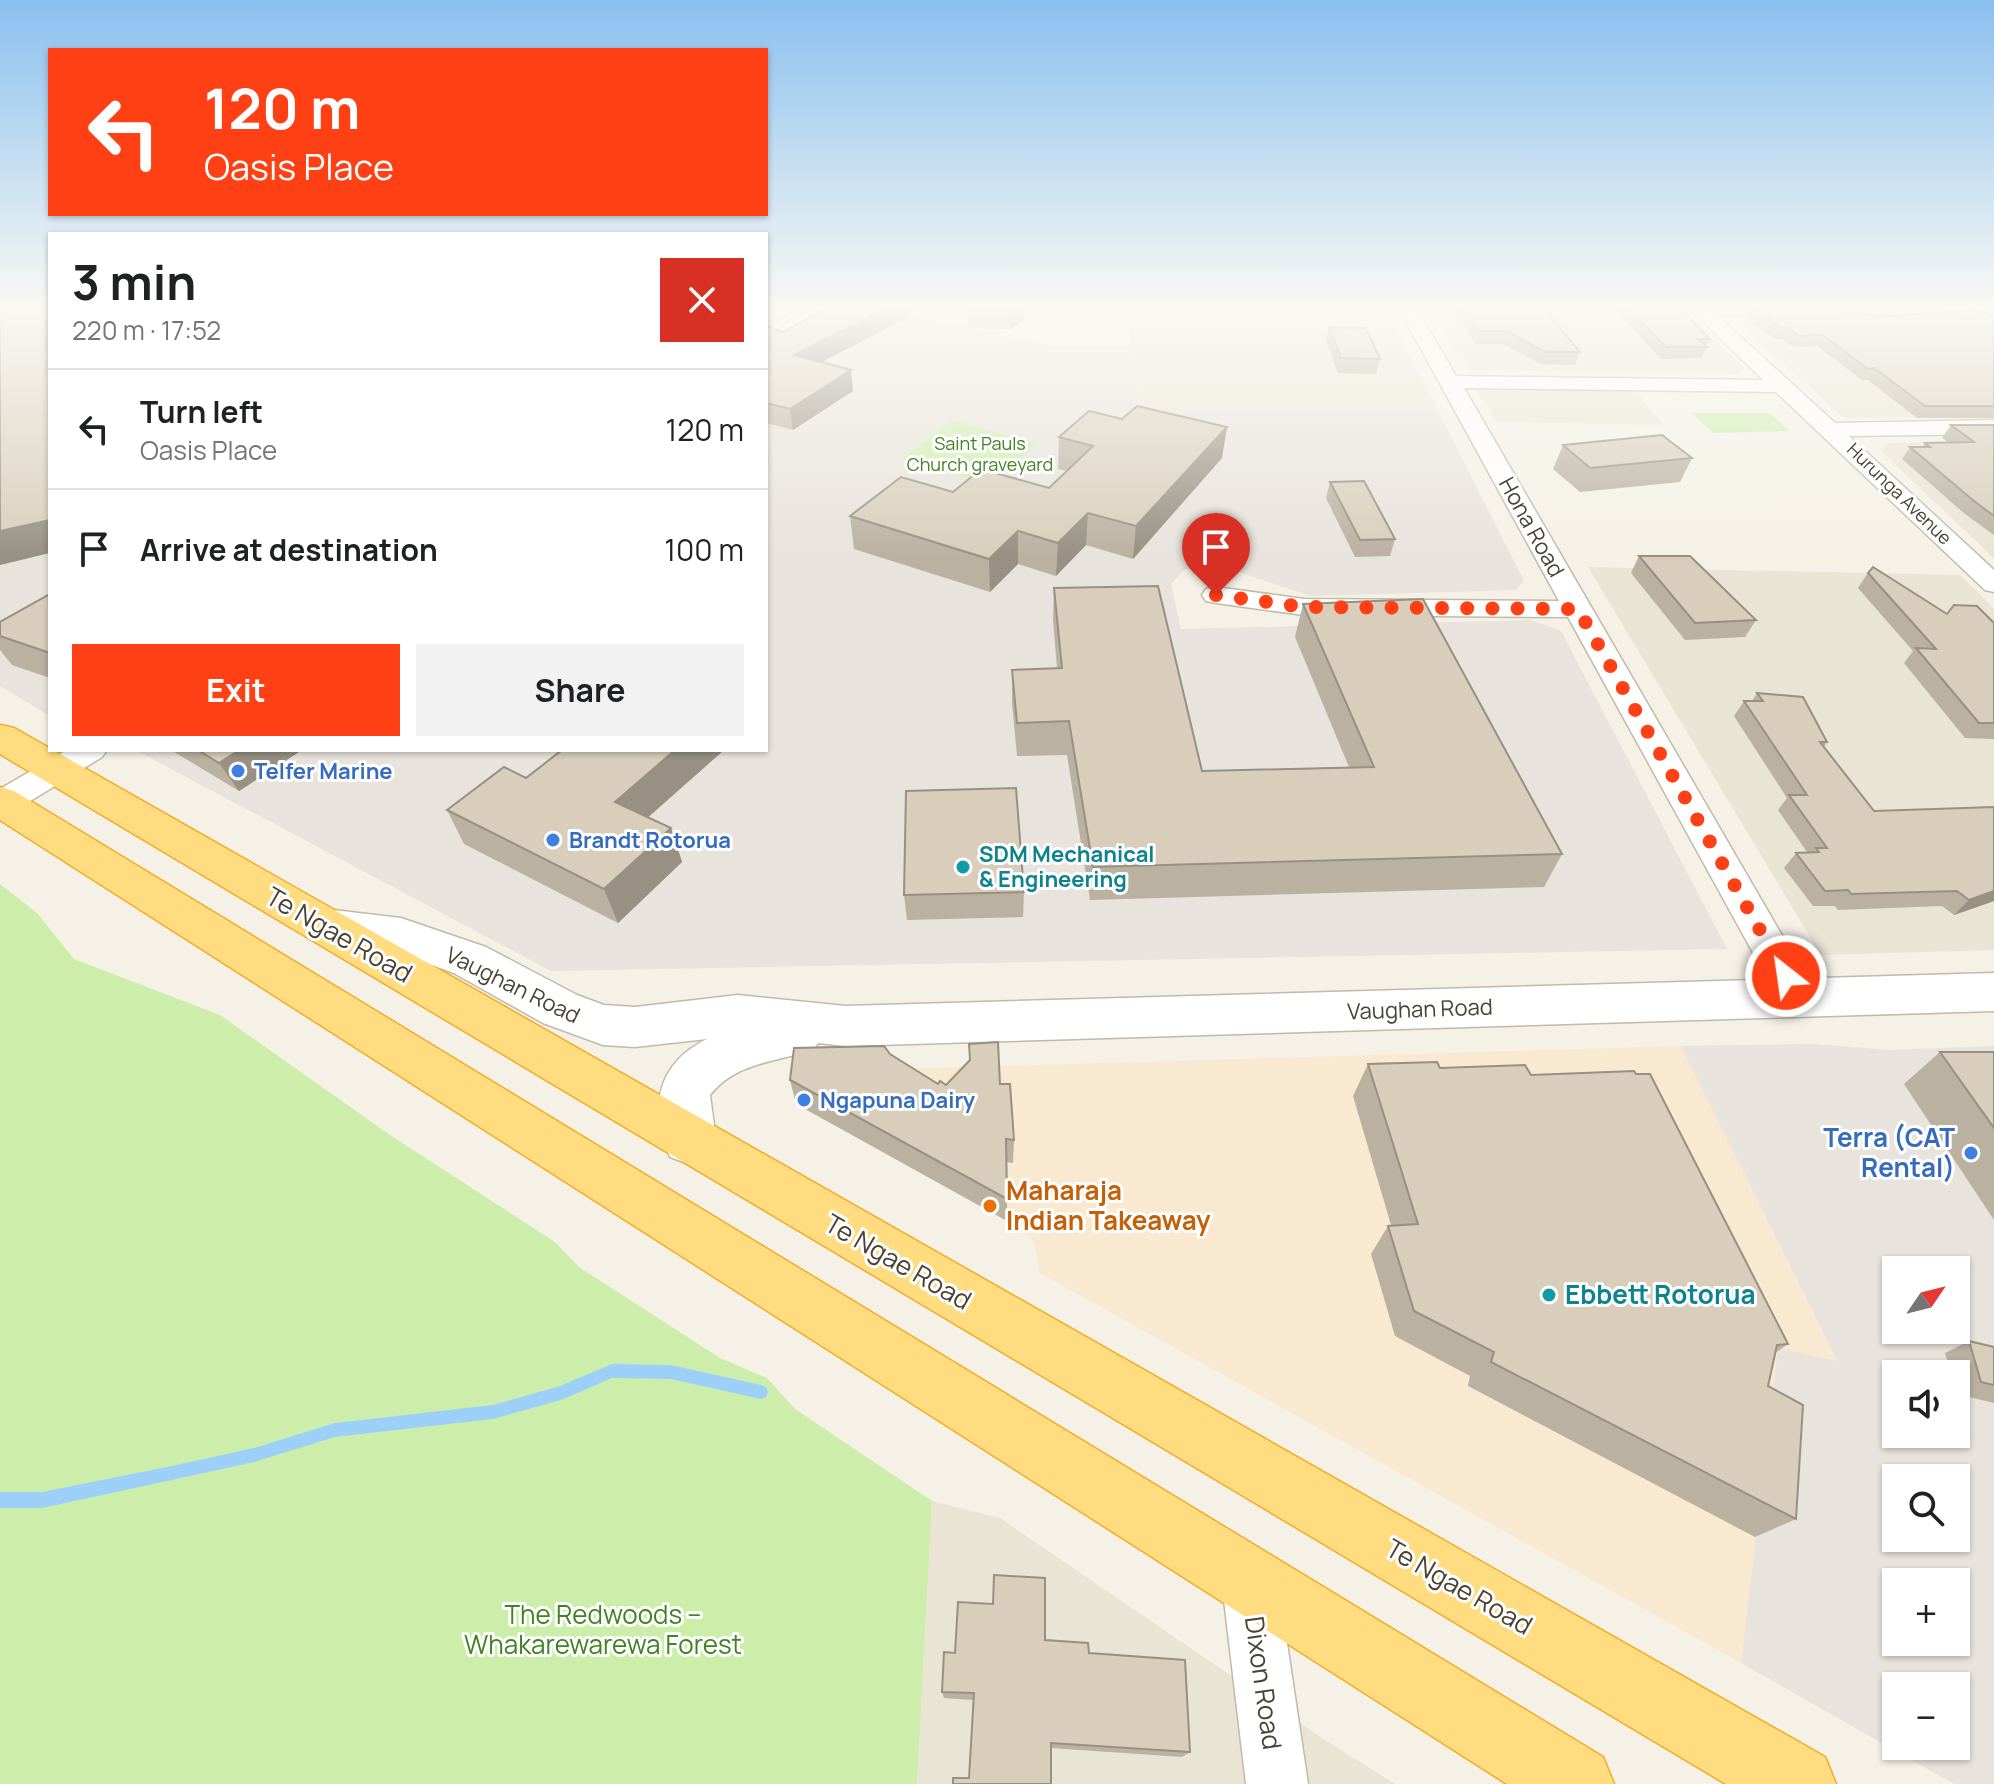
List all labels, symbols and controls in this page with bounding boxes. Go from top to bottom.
text: 120 m [204,69,360,146]
icon: left [72,80,176,184]
text: Oasis Place [204,142,394,191]
text: 3 min [72,249,196,314]
button: close [660,258,744,342]
text: 220 m · 17:52 [72,312,221,348]
text: Turn left [140,391,263,432]
icon: left [72,407,116,451]
text: 120 m [665,409,744,450]
park label: Saint Pauls Church graveyard [907,431,1053,476]
text: Oasis Place [140,432,277,468]
street label: Hurunga Avenue [1842,437,1957,549]
street label: Hona Road [1492,472,1572,582]
pin [1182,513,1250,595]
icon: arrive [1194,525,1238,569]
icon: arrive [72,527,116,571]
text: Arrive at destination [140,529,438,570]
text: 100 m [664,529,744,570]
button: Exit [72,644,400,736]
button: Share [416,644,744,736]
place label: Telfer Marine [254,756,393,786]
marker: Telfer Marine [229,762,247,780]
place label: Brandt Rotorua [569,825,731,855]
marker: Brandt Rotorua [544,831,562,849]
place label: SDM Mechanical & Engineering [979,839,1155,894]
marker: SDM Mechanical & Engineering [954,858,972,876]
street label: Te Ngae Road [260,878,419,991]
position arrow [1744,934,1828,1018]
street label: Vaughan Road [441,940,585,1030]
street label: Vaughan Road [1347,991,1493,1027]
place label: Ngapuna Dairy [820,1085,976,1115]
marker: Ngapuna Dairy [795,1091,813,1109]
place label: Terra (CAT Rental) [1823,1119,1955,1185]
marker: Terra (CAT Rental) [1962,1144,1980,1162]
place label: Maharaja Indian Takeaway [1006,1172,1211,1238]
marker: Maharaja Indian Takeaway [981,1197,999,1215]
street label: Te Ngae Road [819,1205,978,1318]
north arrow [1882,1256,1970,1344]
map controls [1882,1256,1970,1760]
place label: Ebbett Rotorua [1565,1276,1756,1312]
marker: Ebbett Rotorua [1540,1286,1558,1304]
button: sound [1882,1360,1970,1448]
button: search [1882,1464,1970,1552]
street label: Te Ngae Road [1380,1530,1539,1643]
button: + [1882,1568,1970,1656]
park label: The Redwoods – Whakarewarewa Forest [464,1596,742,1662]
street label: Dixon Road [1237,1614,1291,1752]
button: − [1882,1672,1970,1760]

